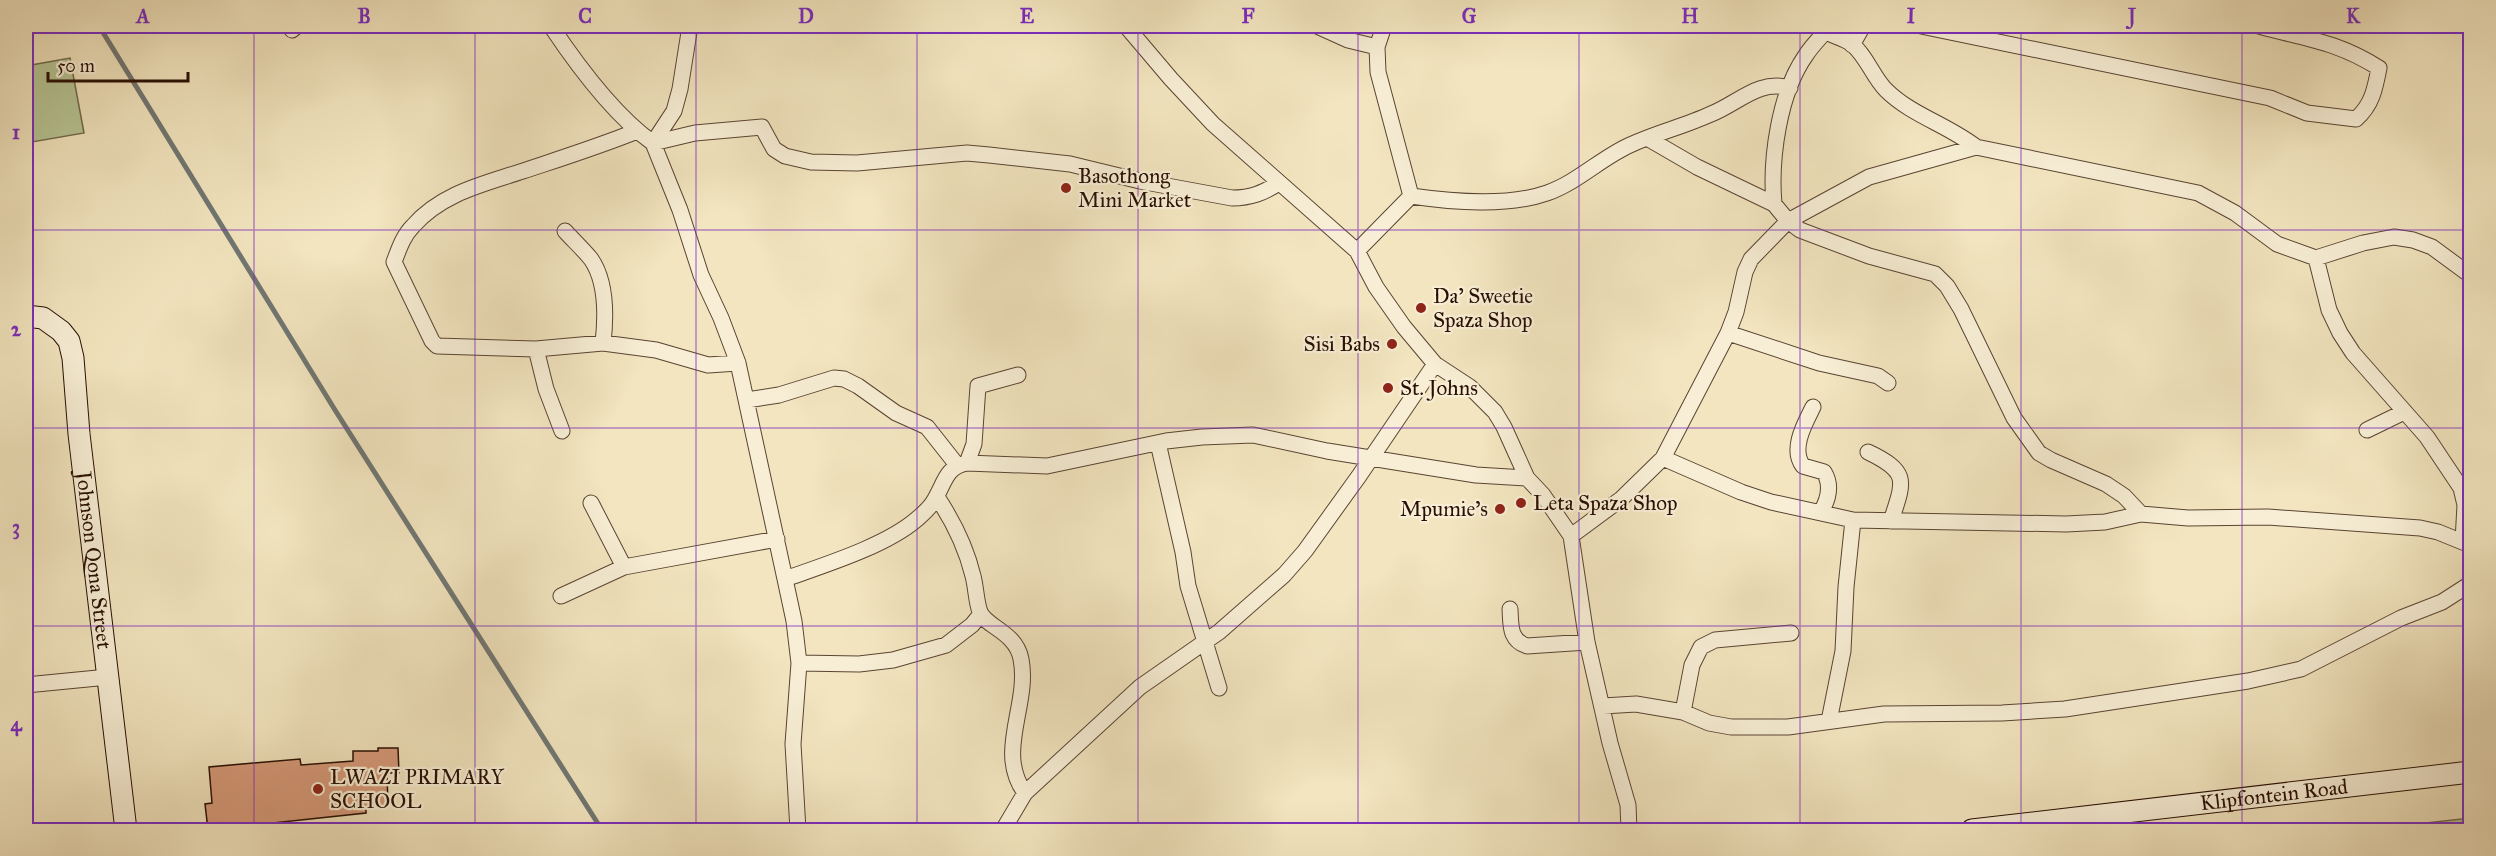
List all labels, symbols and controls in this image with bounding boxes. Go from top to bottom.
text: A [134,4,150,28]
text: B [357,4,371,28]
text: C [578,4,592,28]
text: D [798,4,814,28]
text: E [1020,4,1035,28]
text: F [1241,4,1255,28]
text: G [1462,4,1477,28]
text: H [1681,4,1699,28]
text: I [1907,4,1916,28]
text: J [2125,4,2137,30]
text: K [2346,4,2361,28]
scale bar [48,45,188,83]
text: 50 m [57,55,95,77]
text: 1 [12,120,20,144]
place label: Basothong Mini Market [1078,163,1192,213]
marker: Basothong Mini Market [1059,181,1073,195]
place label: Da' Sweetie Spaza Shop [1433,283,1533,333]
marker: Da' Sweetie Spaza Shop [1414,301,1428,315]
text: 2 [11,317,22,341]
place label: Sisi Babs [1304,331,1380,357]
marker: Sisi Babs [1385,337,1399,351]
place label: St. Johns [1400,375,1478,401]
marker: St. Johns [1381,381,1395,395]
street label: Johnson Qona Street [70,468,117,651]
place label: Leta Spaza Shop [1533,490,1678,516]
place label: Mpumie's [1400,496,1488,522]
marker: Leta Spaza Shop [1514,496,1528,510]
marker: Mpumie's [1493,502,1507,516]
text: 3 [12,515,20,540]
text: 4 [10,712,22,737]
place label: LWAZI PRIMARY SCHOOL [330,764,505,814]
street label: Klipfontein Road [2199,773,2350,816]
marker: LWAZI PRIMARY SCHOOL [311,782,325,796]

